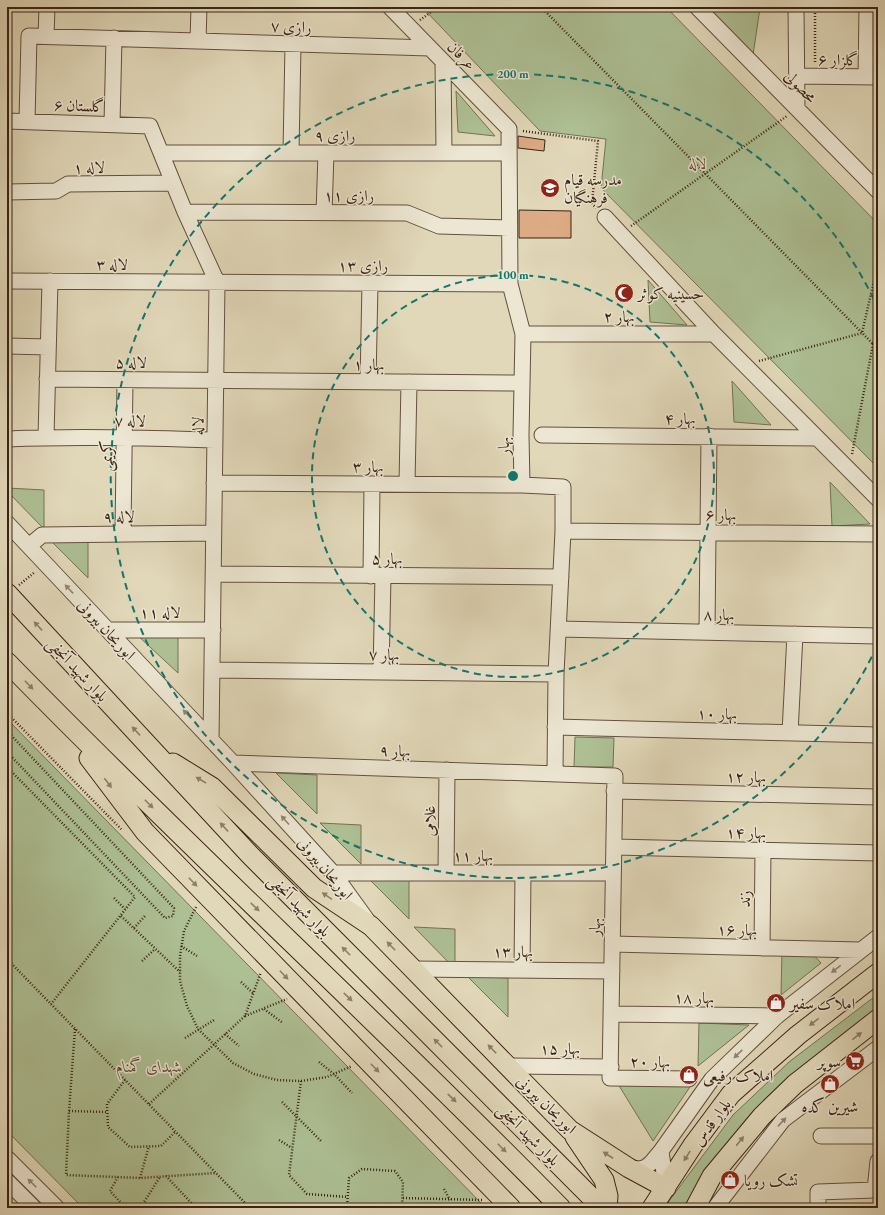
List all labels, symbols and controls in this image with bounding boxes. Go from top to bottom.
street label: رازی ۷ [270,15,312,38]
street label: عرفان [442,36,481,75]
street label: گلزار ۶ [818,49,858,70]
street label: محصولی [780,65,822,108]
text: 200 m [497,66,529,82]
street label: گلستان ۶ [53,94,105,117]
street label: رازی ۹ [314,125,356,146]
park label: لاله [689,153,708,174]
street label: لاله ۱ [73,156,105,179]
place label: مدرسه قیام فرهنگیان [564,169,622,208]
school or university icon: مدرسه قیام فرهنگیان [539,177,561,199]
street label: رازی ۱۱ [324,185,374,206]
street label: لاله ۳ [96,254,128,275]
street label: رازی ۱۳ [338,255,388,276]
text: 100 m [497,267,529,283]
mosque icon: حسینیه کوثر [613,282,635,304]
place label: حسینیه کوثر [636,283,704,304]
street label: بهار ۲ [603,306,635,327]
street label: لاله ۵ [115,352,147,373]
street label: بهار ۱ [353,354,385,375]
street label: بهار ۴ [664,408,696,429]
street label: لاله ۷ [114,410,146,431]
street label: لاله [187,416,208,436]
street label: بهار [493,437,514,457]
street label: کریمی [96,440,118,472]
street label: بهار ۳ [352,456,384,477]
centre of rings [506,469,520,483]
street label: بهار ۶ [705,504,737,525]
street label: لاله ۹ [103,506,135,527]
street label: بهار ۵ [371,548,403,569]
one-way arrow [64,584,74,594]
street label: ابوریحان بیرونی [73,594,140,664]
street label: لاله ۱۱ [140,602,181,623]
street label: بهار ۸ [703,604,735,625]
one-way arrow [33,621,42,631]
street label: بلوار شهید آنجفی [42,633,113,707]
street label: بهار ۷ [368,644,400,665]
one-way arrow [24,680,34,690]
street label: بهار ۱۰ [697,703,737,724]
one-way arrow [182,709,192,719]
one-way arrow [131,726,140,736]
street label: بهار ۹ [379,739,411,762]
street label: بهار ۱۲ [726,766,766,787]
one-way arrow [196,776,206,784]
one-way arrow [104,778,113,789]
one-way arrow [144,799,154,808]
street label: غلامی [419,805,440,837]
one-way arrow [280,815,289,825]
one-way arrow [219,822,229,832]
street label: بهار ۱۴ [726,822,766,843]
street label: ابوریحان بیرونی [293,832,358,904]
street label: بهار ۱۱ [453,845,493,866]
street label: بلوار شهید آنجفی [263,869,336,942]
one-way arrow [188,877,198,887]
street label: زند [734,890,755,908]
one-way arrow [321,893,333,900]
one-way arrow [250,902,260,912]
street label: بهار [584,918,605,938]
street label: بهار ۱۶ [717,919,757,940]
one-way arrow [386,941,396,951]
street label: بهار ۱۳ [493,941,533,962]
one-way arrow [341,946,351,956]
one-way arrow [831,965,842,974]
one-way arrow [279,970,289,980]
street label: بهار ۱۸ [674,987,714,1008]
shop icon: املاک سفیر [765,992,787,1014]
one-way arrow [343,993,353,1002]
place label: املاک سفیر [788,993,855,1014]
one-way arrow [809,1018,820,1027]
one-way arrow [852,1032,862,1040]
one-way arrow [433,1038,443,1048]
street label: بهار ۱۵ [540,1038,580,1059]
one-way arrow [487,1044,496,1054]
one-way arrow [733,1049,743,1059]
supermarket icon: سوپر [844,1050,866,1072]
street label: بهار ۲۰ [630,1051,670,1072]
place label: سوپر [815,1051,841,1072]
park label: شهدای گمنام [116,1056,182,1081]
one-way arrow [370,1063,380,1073]
shop icon: املاک رفیعی [678,1064,700,1086]
place label: املاک رفیعی [703,1065,773,1087]
street label: ابوریحان بیرونی [512,1070,581,1138]
shop icon: شیرین کده [819,1073,841,1095]
one-way arrow [447,1093,457,1102]
street label: بلوار قدس [687,1095,736,1150]
place label: شیرین کده [802,1096,858,1117]
street label: بلوار شهید آنجفی [492,1098,565,1171]
one-way arrow [777,1117,786,1127]
one-way arrow [736,1136,745,1147]
one-way arrow [497,1143,507,1153]
one-way arrow [683,1150,690,1162]
one-way arrow [602,1151,614,1158]
shop icon: تشک رویا [719,1169,741,1191]
place label: تشک رویا [744,1170,798,1191]
one-way arrow [27,1178,37,1188]

